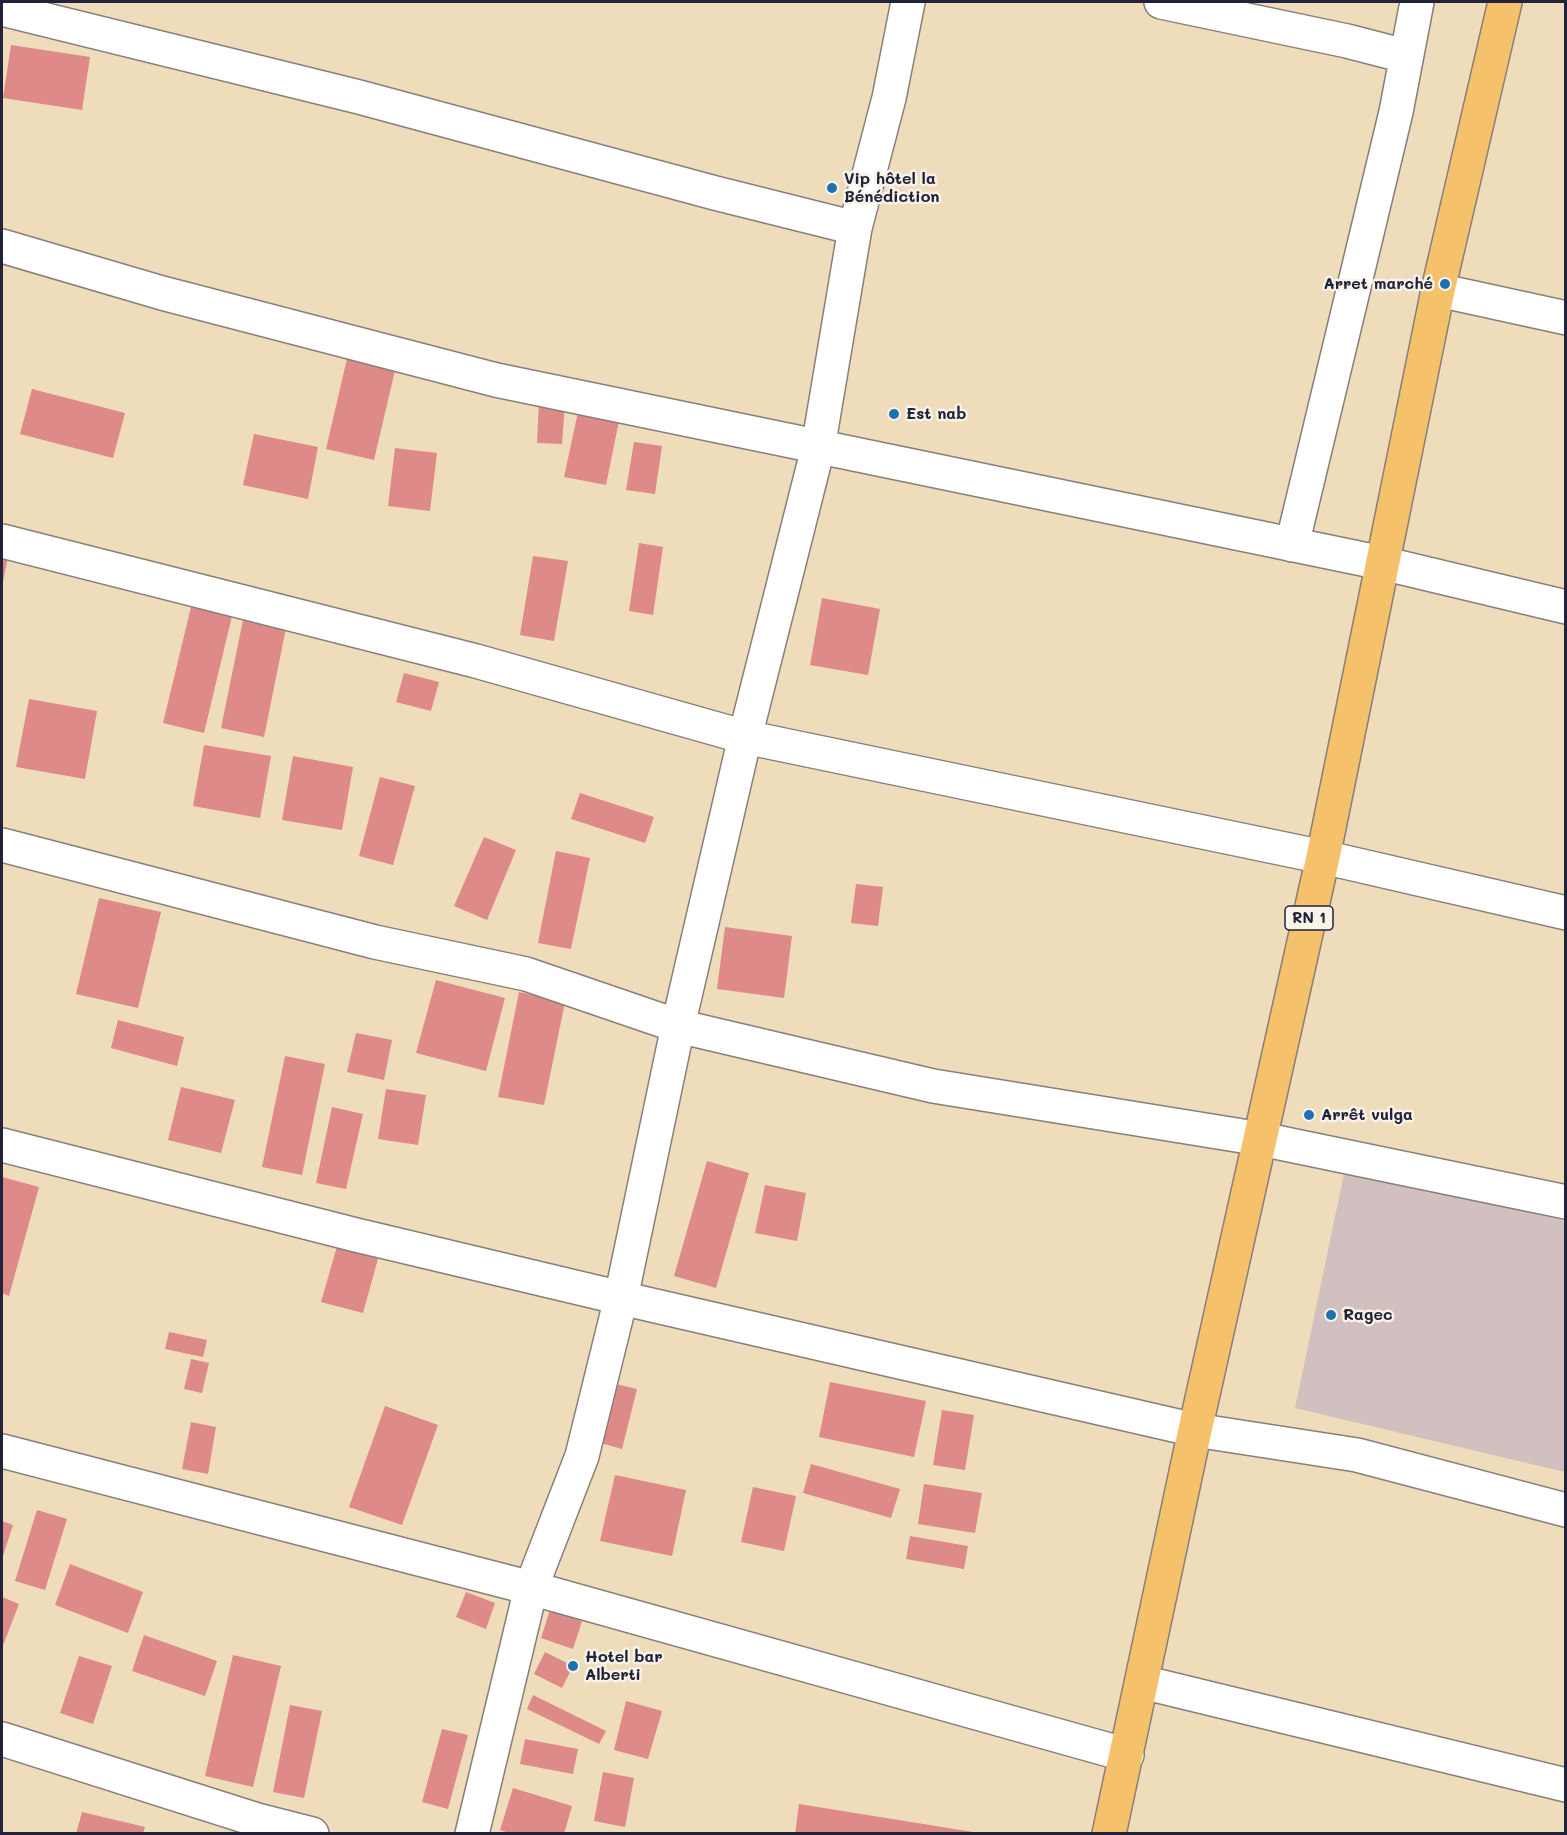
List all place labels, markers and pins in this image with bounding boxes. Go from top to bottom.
place label: Vip hôtel la Bénédiction [844,169,940,207]
marker: Vip hôtel la Bénédiction [825,181,839,195]
place label: Arret marché [1324,274,1433,294]
marker: Arret marché [1438,277,1452,291]
place label: Est nab [906,404,966,424]
marker: Est nab [887,407,901,421]
place label: Arrêt vulga [1321,1105,1413,1125]
marker: Arrêt vulga [1302,1108,1316,1122]
place label: Ragec [1343,1305,1393,1325]
marker: Ragec [1324,1308,1338,1322]
place label: Hotel bar Alberti [585,1647,663,1685]
marker: Hotel bar Alberti [566,1659,580,1673]

